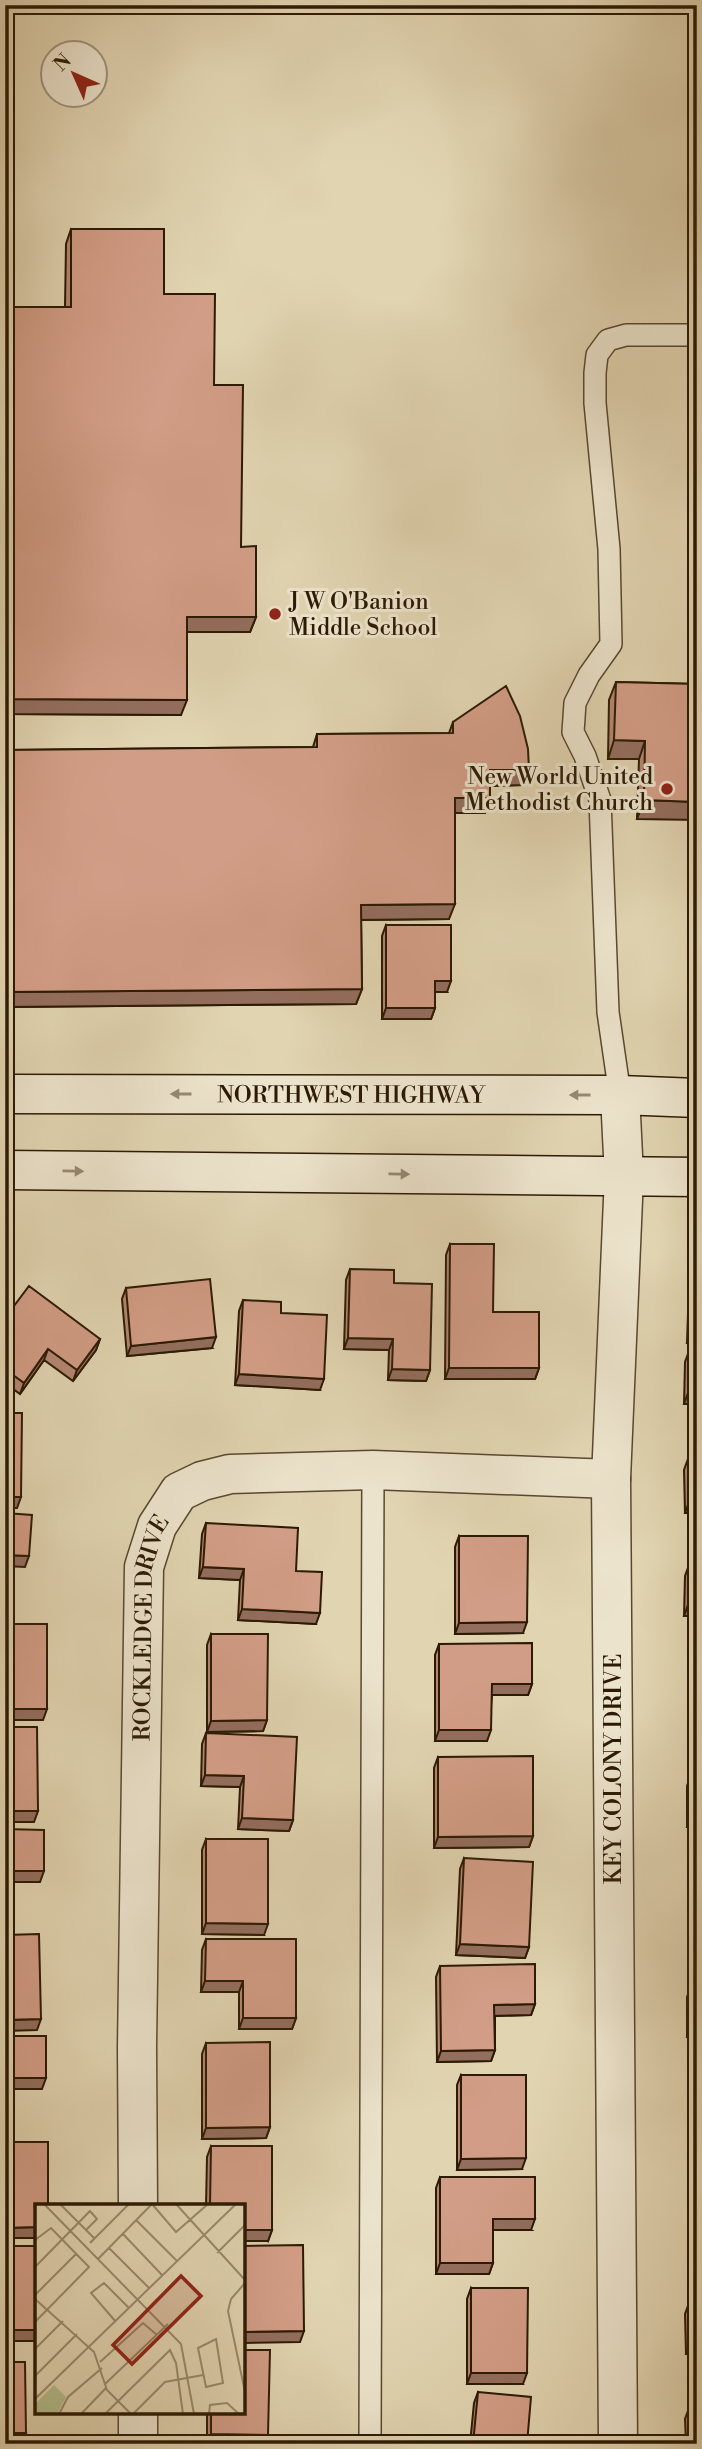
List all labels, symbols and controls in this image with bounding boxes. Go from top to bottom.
north arrow [38,38,108,108]
text: N [49,49,76,76]
place label: J W O'Banion Middle School [288,588,437,642]
marker: J W O'Banion Middle School [267,606,283,622]
place label: New World United Methodist Church [465,763,653,817]
marker: New World United Methodist Church [659,781,675,797]
street label: NORTHWEST HIGHWAY [217,1081,487,1110]
one-way arrow [169,1088,191,1100]
one-way arrow [568,1089,590,1101]
one-way arrow [63,1165,85,1177]
one-way arrow [389,1168,411,1180]
street label: ROCKLEDGE DRIVE [128,1510,176,1741]
street label: KEY COLONY DRIVE [600,1654,628,1884]
inset map [35,2204,245,2414]

